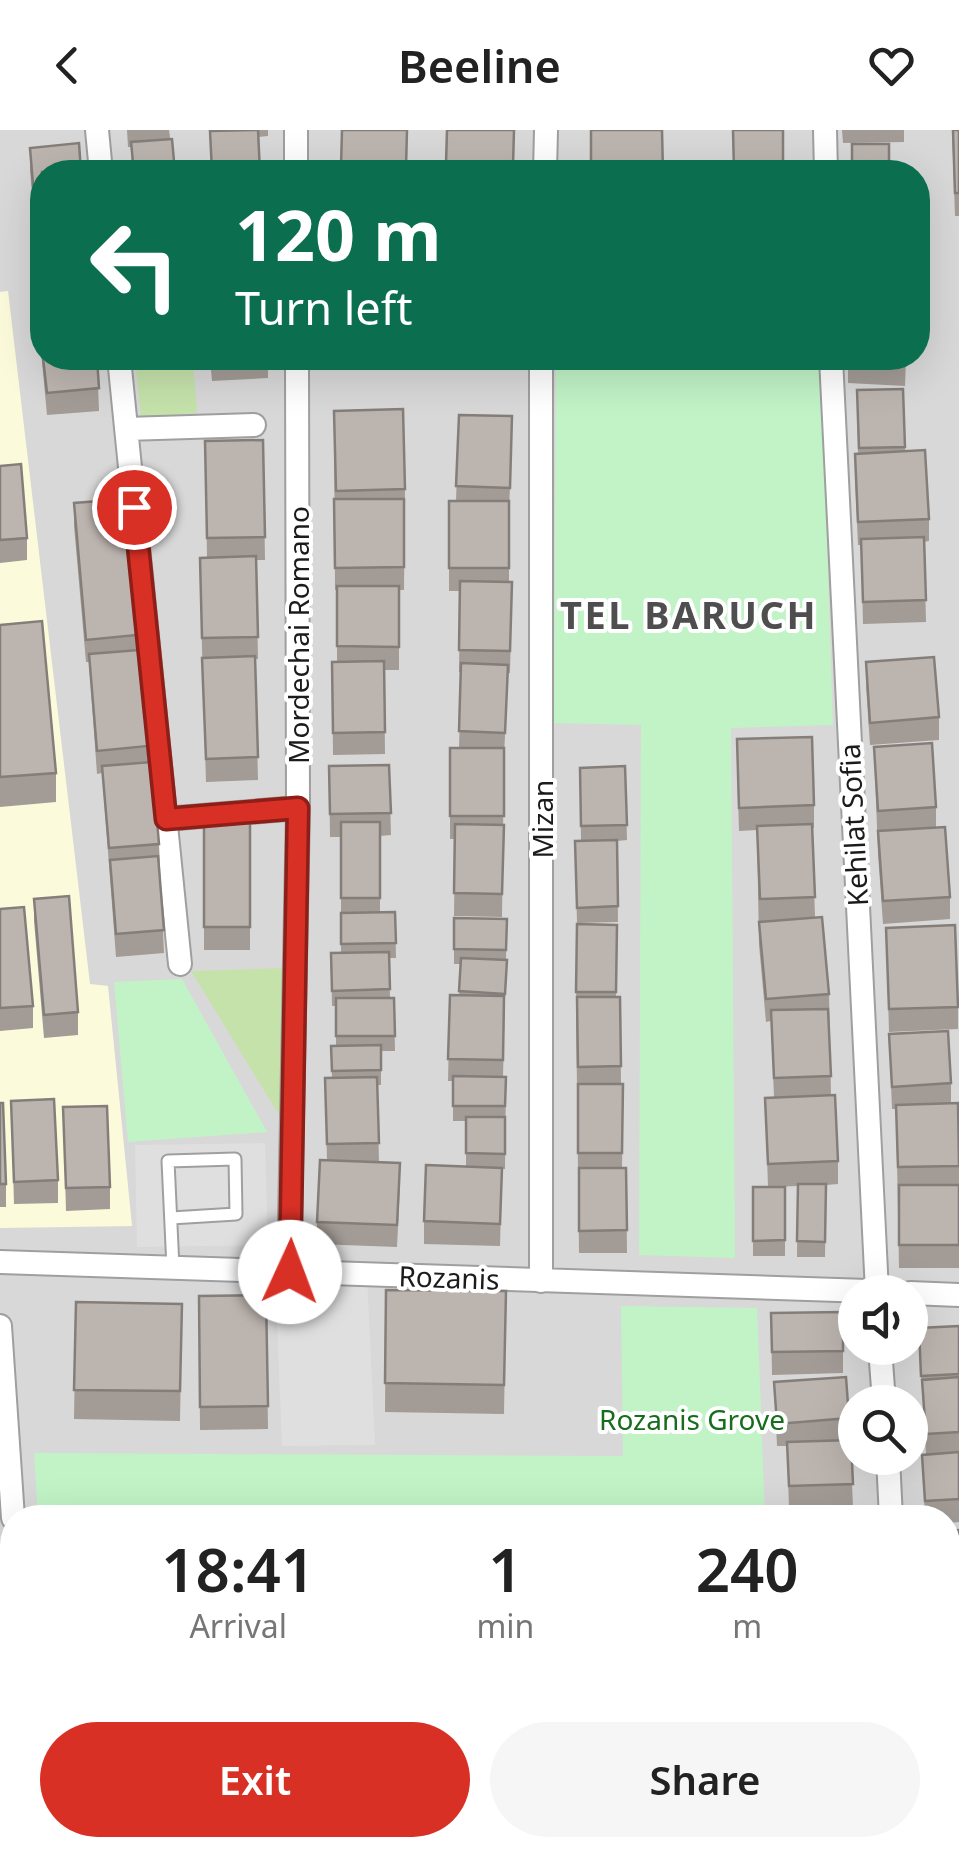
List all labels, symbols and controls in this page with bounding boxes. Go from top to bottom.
text: Beeline [398,35,561,96]
icon: back [40,38,95,93]
icon: heart [864,38,919,93]
text: 120 m [235,186,442,282]
icon: left [70,200,200,330]
text: Turn left [235,277,412,338]
pin [92,465,177,550]
icon: arrive [107,480,162,535]
street label: Mordechai Romano [279,506,317,764]
district label: TEL BARUCH [560,588,818,640]
street label: Kehilat Sofia [830,743,876,907]
street label: Mizan [523,780,561,858]
position arrow [238,1220,342,1324]
street label: Rozanis [398,1256,500,1298]
map controls [838,1275,928,1475]
button: sound [838,1275,928,1365]
button: search [838,1385,928,1475]
park label: Rozanis Grove [599,1400,785,1438]
text: 18:41 [161,1528,315,1610]
text: 1 [488,1528,523,1610]
text: 240 [696,1528,799,1610]
text: Arrival [189,1604,287,1647]
text: min [476,1604,534,1647]
text: m [732,1604,762,1647]
button: Exit [40,1722,470,1837]
button: Share [490,1722,920,1837]

